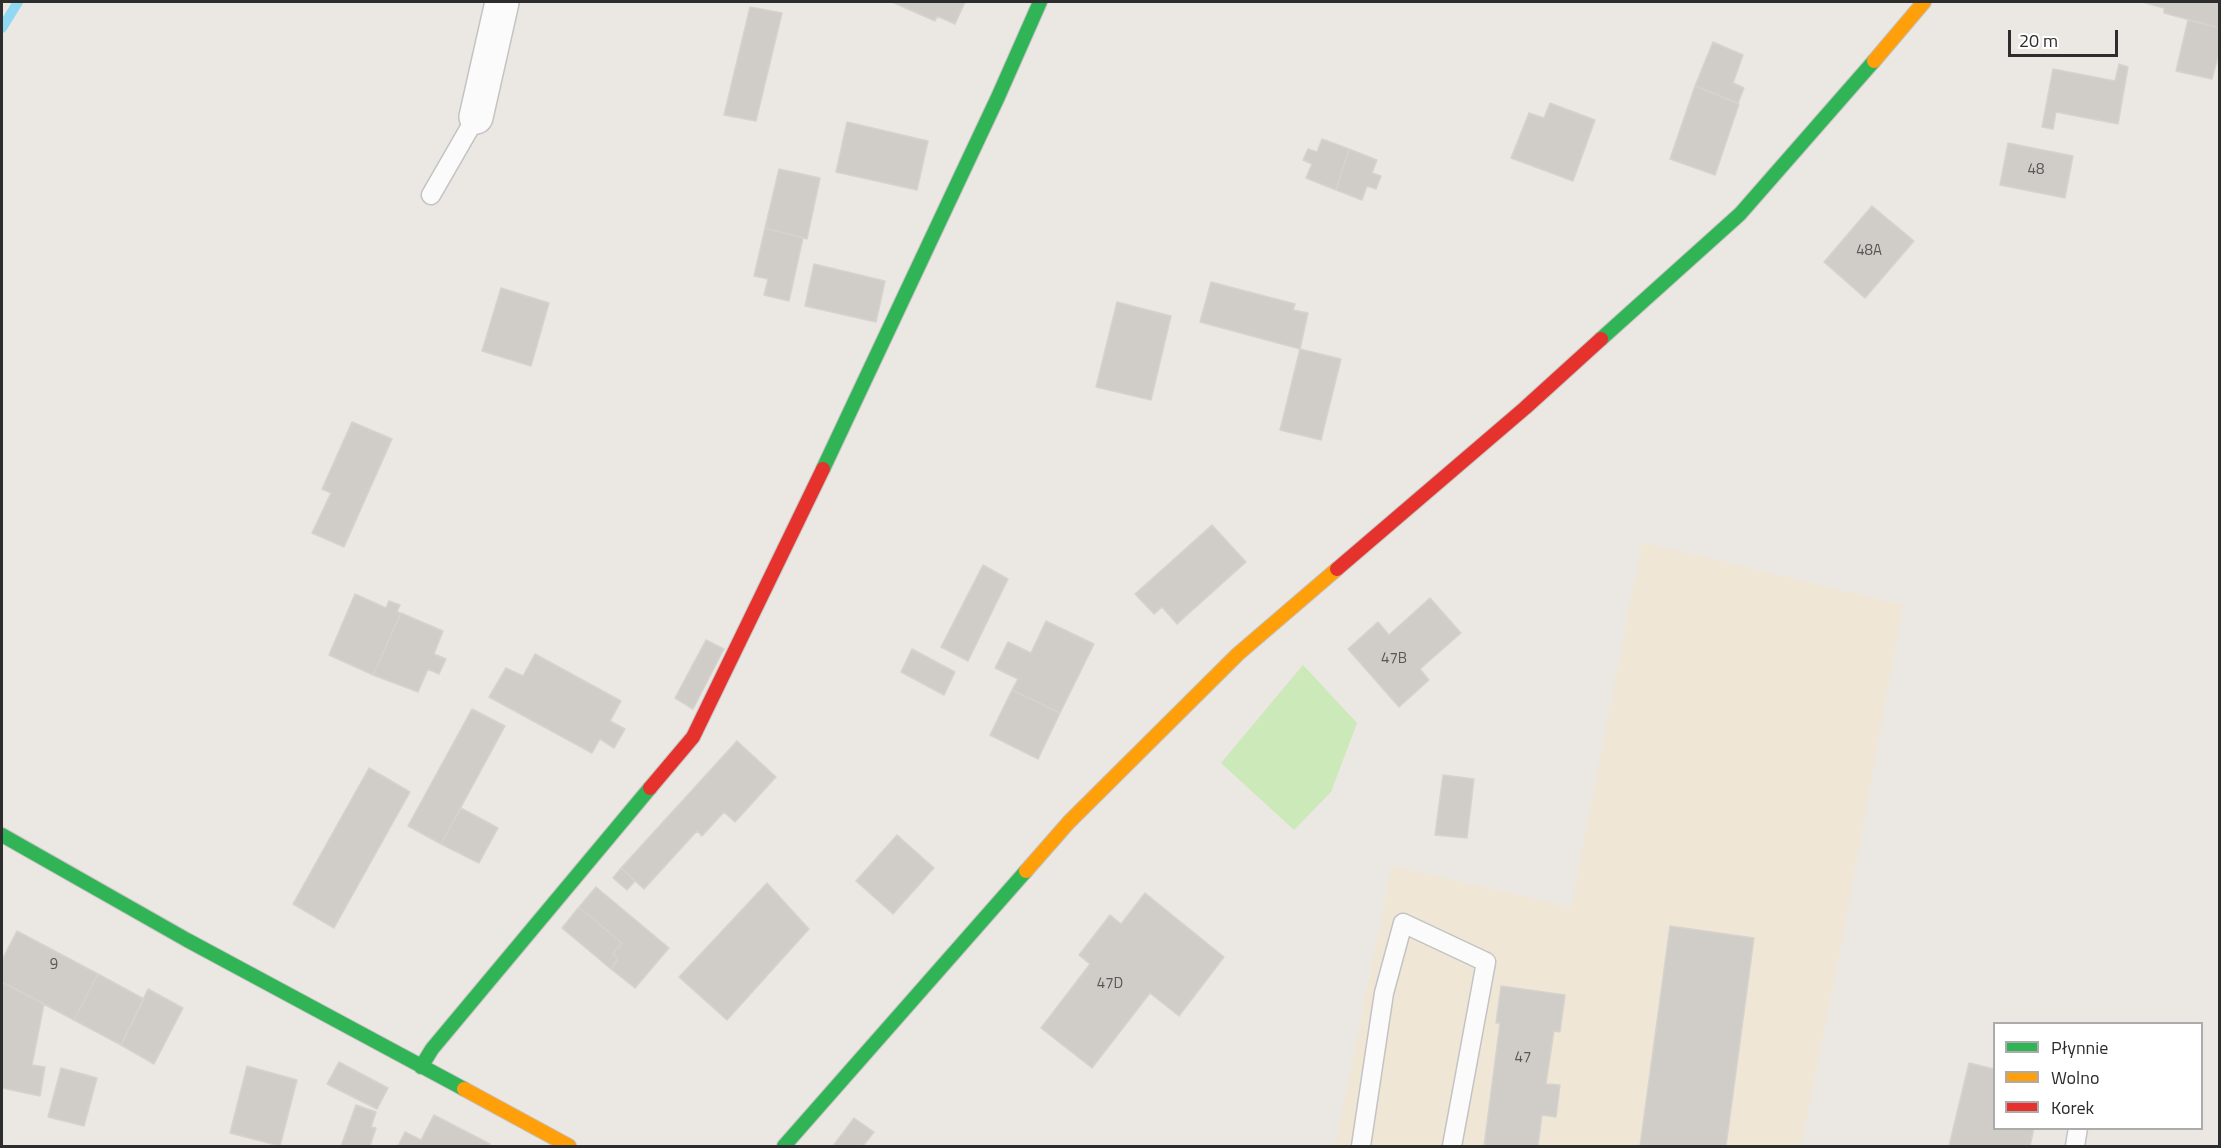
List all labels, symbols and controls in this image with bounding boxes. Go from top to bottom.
scale bar [2011,18,2120,56]
text: 20 m [2019,27,2058,54]
house number: 48 [2028,161,2044,179]
house number: 48A [1856,242,1882,260]
house number: 47B [1381,650,1407,668]
house number: 9 [50,956,58,974]
house number: 47D [1097,975,1123,993]
legend [1993,1022,2203,1130]
text: Płynnie [2051,1034,2108,1061]
house number: 47 [1515,1049,1531,1067]
text: Wolno [2051,1064,2099,1091]
text: Korek [2051,1094,2094,1121]

